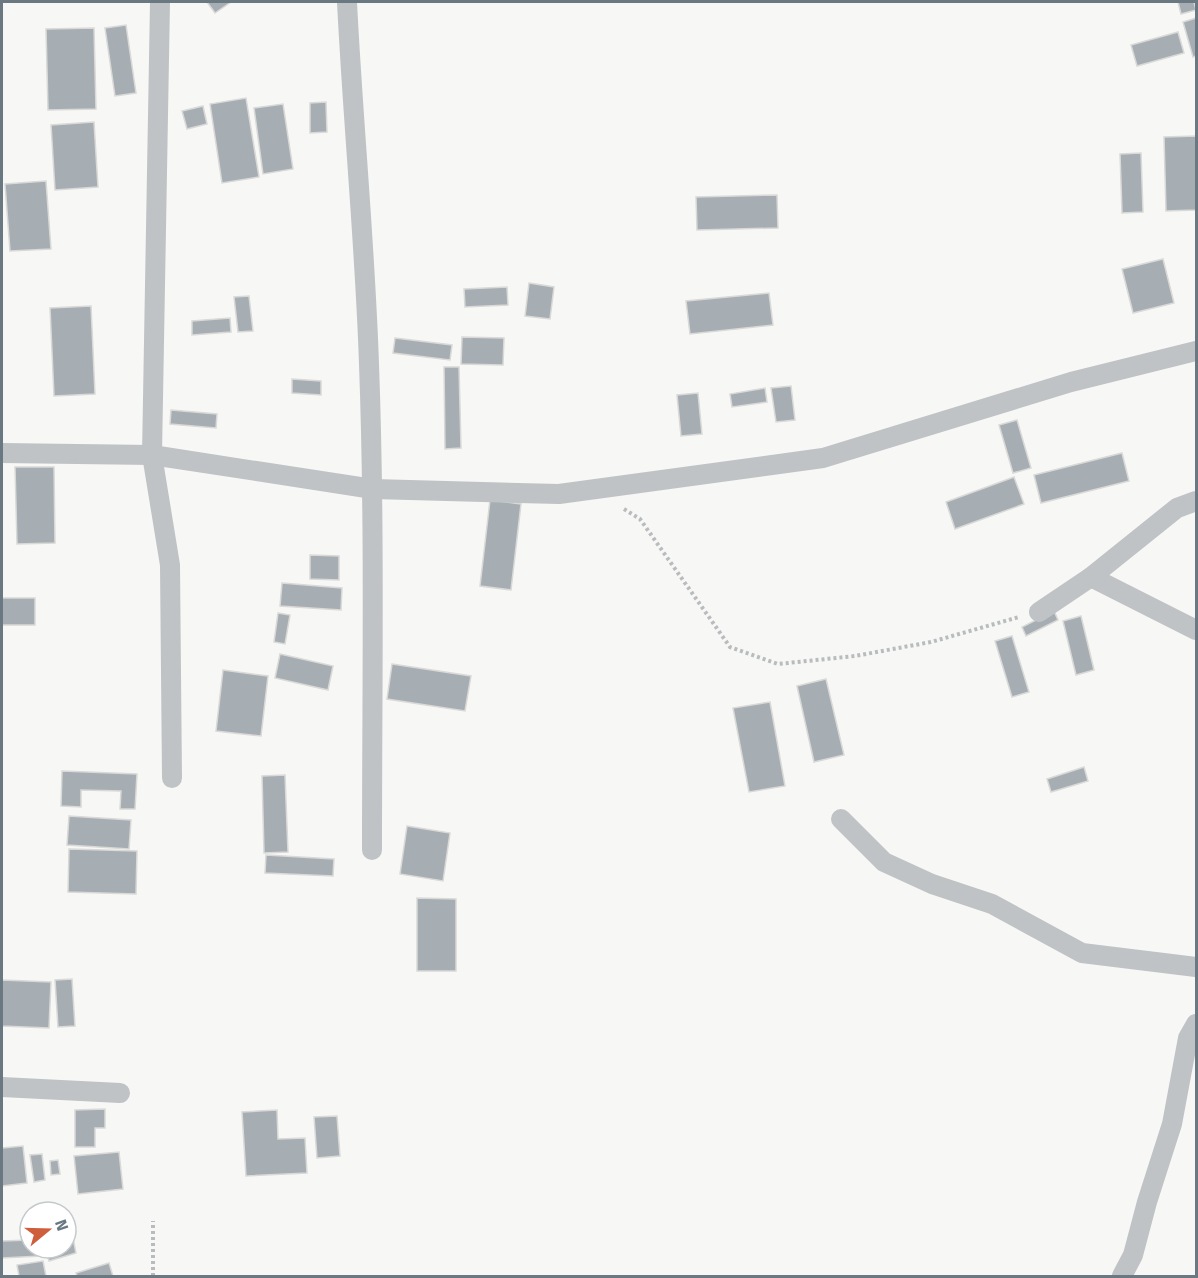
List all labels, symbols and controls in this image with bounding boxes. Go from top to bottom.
north arrow [18,1200,78,1260]
text: N [51,1217,72,1233]

